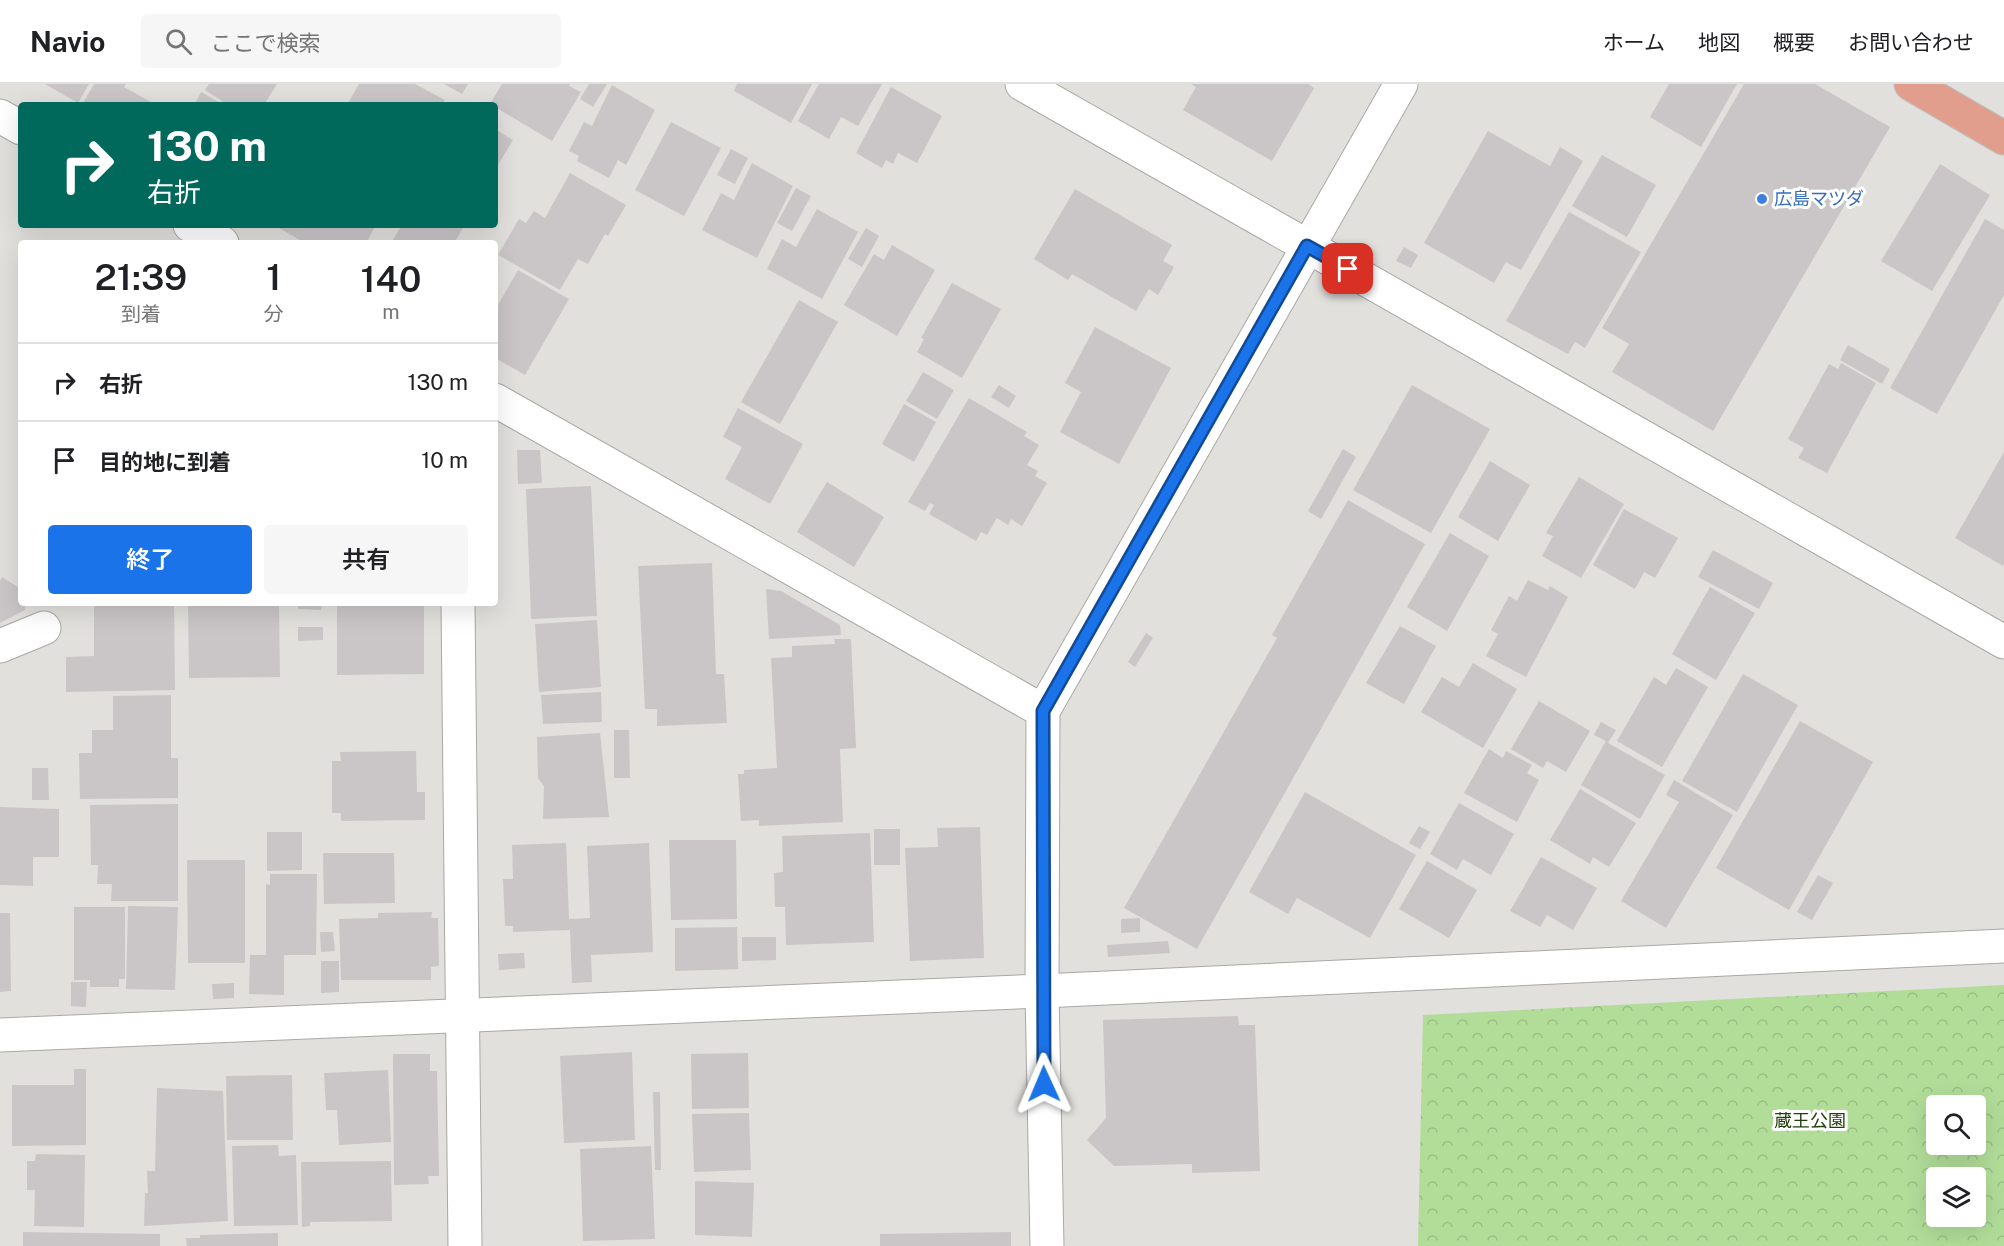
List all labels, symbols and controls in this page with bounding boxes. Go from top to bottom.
search box [141,14,561,68]
text: Navio [30,25,105,58]
icon: search [162,25,195,58]
text: ここで検索 [210,30,320,56]
text: ホーム [1603,30,1665,55]
text: 地図 [1698,30,1740,55]
text: 概要 [1773,30,1815,55]
text: お問い合わせ [1848,30,1974,55]
text: 130 m [147,121,267,170]
icon: right [48,126,126,204]
text: 右折 [147,176,201,208]
place label: 広島マツダ [1774,188,1864,209]
marker: 広島マツダ [1755,192,1769,206]
pin [1322,243,1373,294]
icon: arrive [1331,252,1364,285]
text: 21:39 [95,256,187,298]
text: 1 [266,256,281,298]
text: 140 [360,258,421,300]
text: m [382,300,400,324]
text: 到着 [121,302,161,326]
text: 分 [264,302,284,326]
icon: right [48,366,81,399]
text: 130 m [407,369,468,395]
text: 右折 [99,371,143,397]
icon: arrive [48,444,81,477]
text: 10 m [421,447,468,473]
text: 目的地に到着 [99,449,231,475]
button: 終了 [48,525,252,594]
button: 共有 [264,525,468,594]
position arrow [1012,1052,1076,1116]
map controls [1926,1095,1986,1227]
button: search [1926,1095,1986,1155]
park label: 蔵王公園 [1774,1110,1846,1131]
button: layers [1926,1167,1986,1227]

